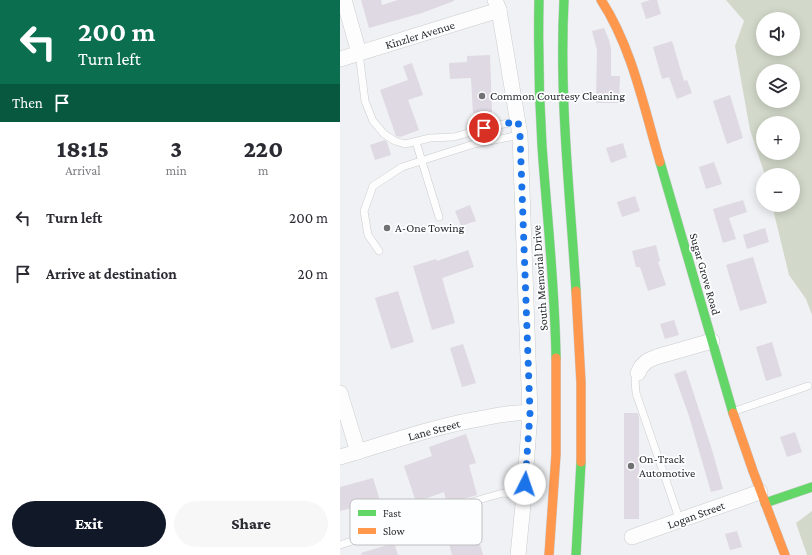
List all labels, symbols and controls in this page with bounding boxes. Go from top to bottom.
map controls [756,12,800,212]
button: sound [756,12,800,56]
icon: left [12,16,64,68]
text: 200 m [78,16,155,47]
street label: Kinzler Avenue [384,18,456,52]
text: Turn left [78,49,141,69]
button: layers [756,64,800,108]
place label: Common Courtesy Cleaning [490,89,625,103]
marker: Common Courtesy Cleaning [477,91,487,101]
icon: arrive [51,92,73,114]
text: Then [12,95,43,111]
pin [467,111,501,145]
button: + [756,116,800,160]
icon: arrive [473,117,495,139]
text: 18:15 [57,135,109,162]
text: 3 [170,135,182,162]
text: 220 [243,135,283,162]
text: Arrival [65,163,101,178]
text: min [166,163,187,178]
text: m [258,163,269,178]
button: − [756,168,800,212]
icon: left [12,207,34,229]
text: Turn left [46,210,102,226]
text: 200 m [289,210,328,226]
place label: A-One Towing [395,221,465,235]
marker: A-One Towing [382,223,392,233]
street label: South Memorial Drive [529,225,551,331]
street label: Sugar Grove Road [687,231,724,317]
icon: arrive [12,263,34,285]
text: Arrive at destination [46,266,177,282]
text: 20 m [298,266,328,282]
street label: Lane Street [406,416,463,444]
place label: On-Track Automotive [639,452,695,480]
marker: On-Track Automotive [626,461,636,471]
position arrow [504,463,546,505]
street label: Logan Street [665,498,728,532]
legend [350,499,482,545]
button: Exit [12,501,166,547]
button: Share [174,501,328,547]
text: Fast [383,507,402,519]
text: Slow [383,525,405,537]

